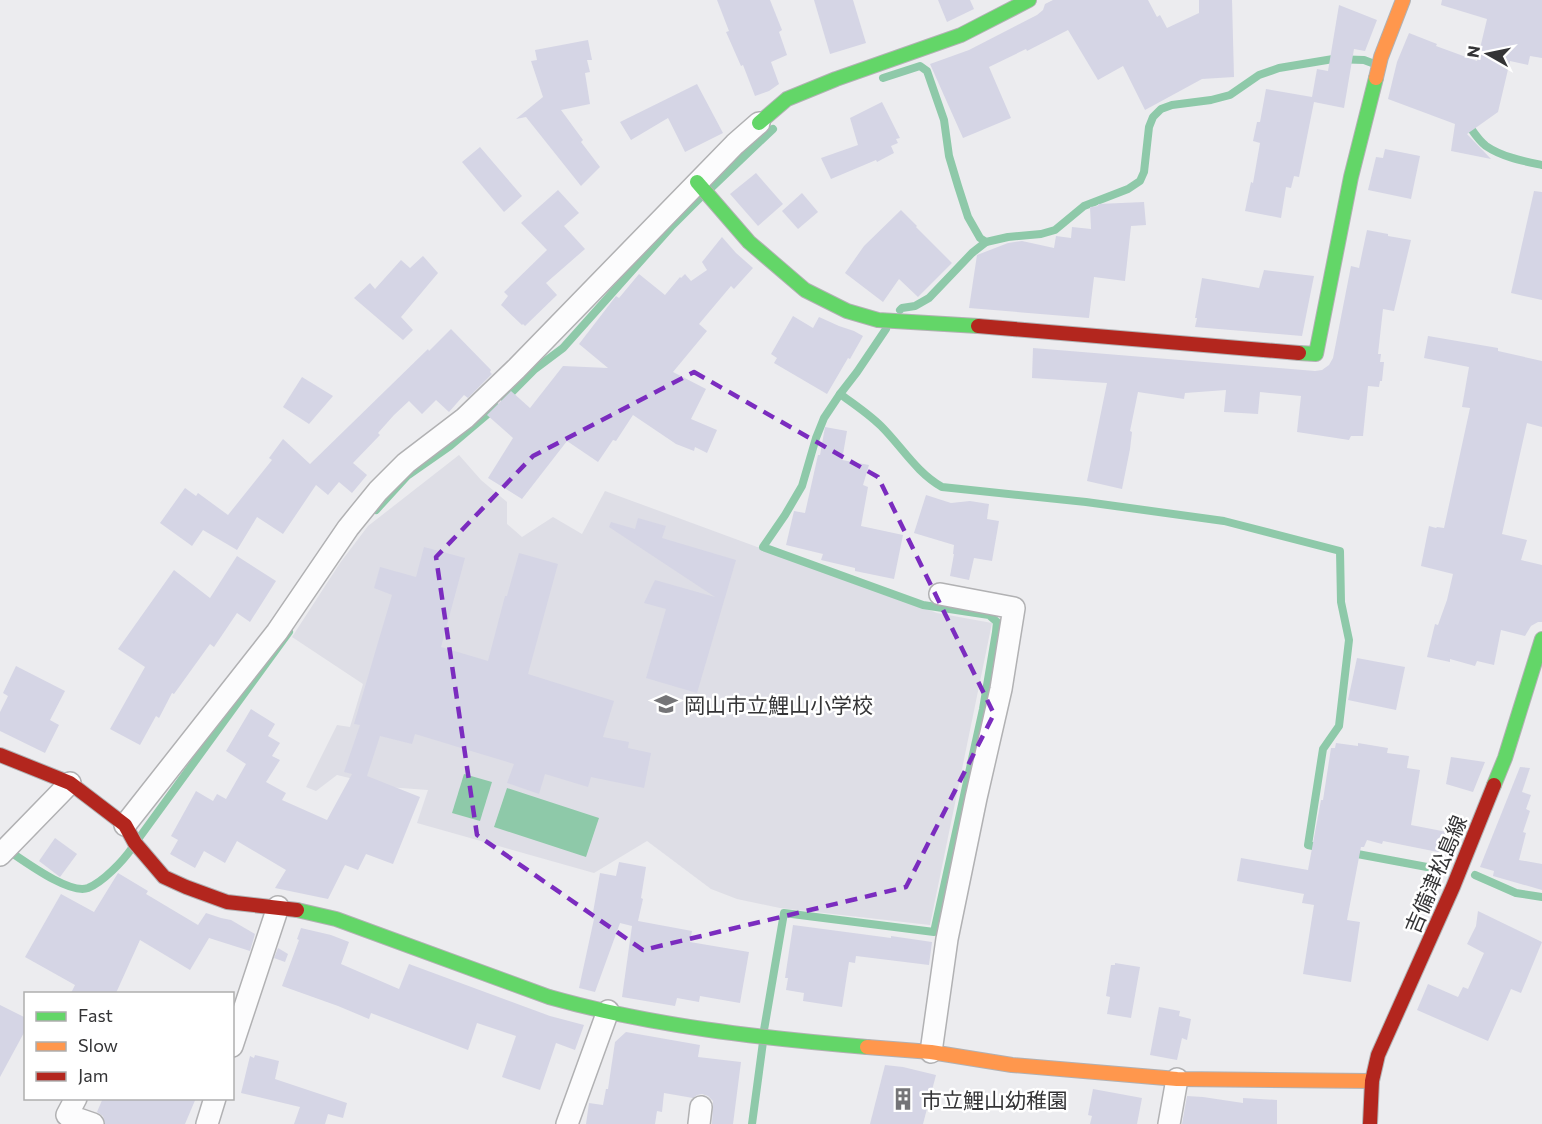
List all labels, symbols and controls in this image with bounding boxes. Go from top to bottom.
north arrow [1458,24,1518,84]
text: N [1462,44,1483,59]
school or university icon: 岡山市立鯉山小学校 [653,691,679,717]
place label: 岡山市立鯉山小学校 [684,692,873,717]
street label: 吉備津松島線 [1399,811,1471,937]
legend [24,992,234,1100]
text: Fast [78,1004,113,1026]
text: Slow [78,1034,118,1056]
text: Jam [78,1064,108,1086]
building icon: 市立鯉山幼稚園 [890,1086,916,1112]
place label: 市立鯉山幼稚園 [921,1087,1068,1112]

